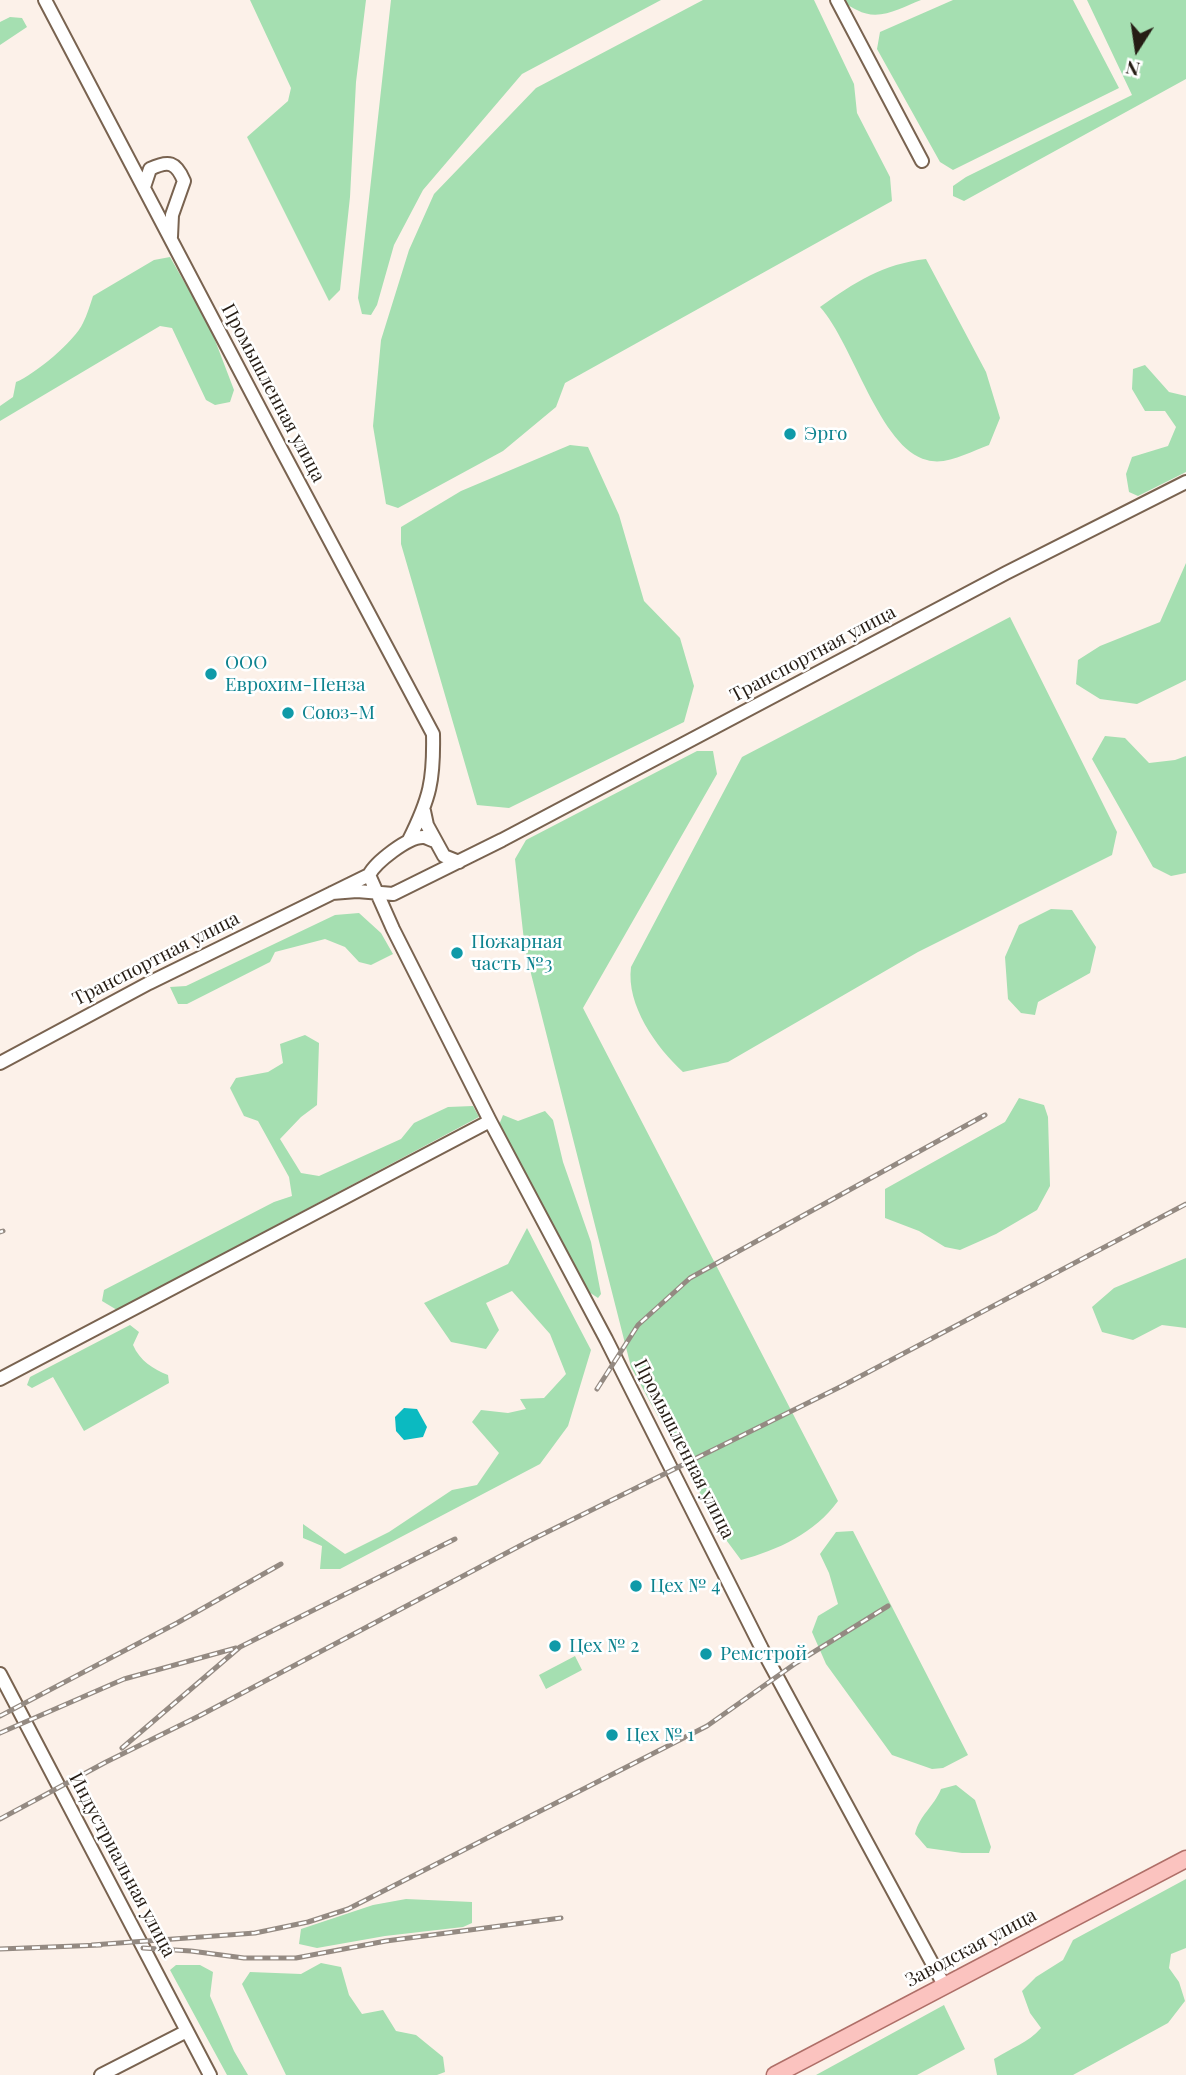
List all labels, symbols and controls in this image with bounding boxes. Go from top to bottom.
north arrow [1102,14,1172,84]
text: N [1123,55,1142,84]
street label: Промышленная улица [216,300,330,486]
place label: Эрго [804,423,847,445]
marker: Эрго [782,426,798,442]
street label: Транспортная улица [726,601,900,707]
place label: ООО Еврохим-Пенза [225,652,366,696]
marker: ООО Еврохим-Пенза [203,666,219,682]
place label: Союз-М [302,702,375,724]
marker: Союз-М [280,705,296,721]
street label: Транспортная улица [69,907,243,1011]
place label: Пожарная часть №3 [471,931,563,975]
marker: Пожарная часть №3 [449,945,465,961]
street label: Промышленная улица [629,1355,739,1543]
place label: Цех № 4 [650,1575,721,1597]
marker: Цех № 4 [628,1578,644,1594]
place label: Цех № 2 [569,1635,639,1657]
marker: Цех № 2 [547,1638,563,1654]
place label: Ремстрой [720,1643,807,1665]
marker: Ремстрой [698,1646,714,1662]
place label: Цех № 1 [626,1724,694,1746]
marker: Цех № 1 [604,1727,620,1743]
street label: Индустриальная улица [64,1769,180,1961]
street label: Заводская улица [902,1904,1040,1992]

